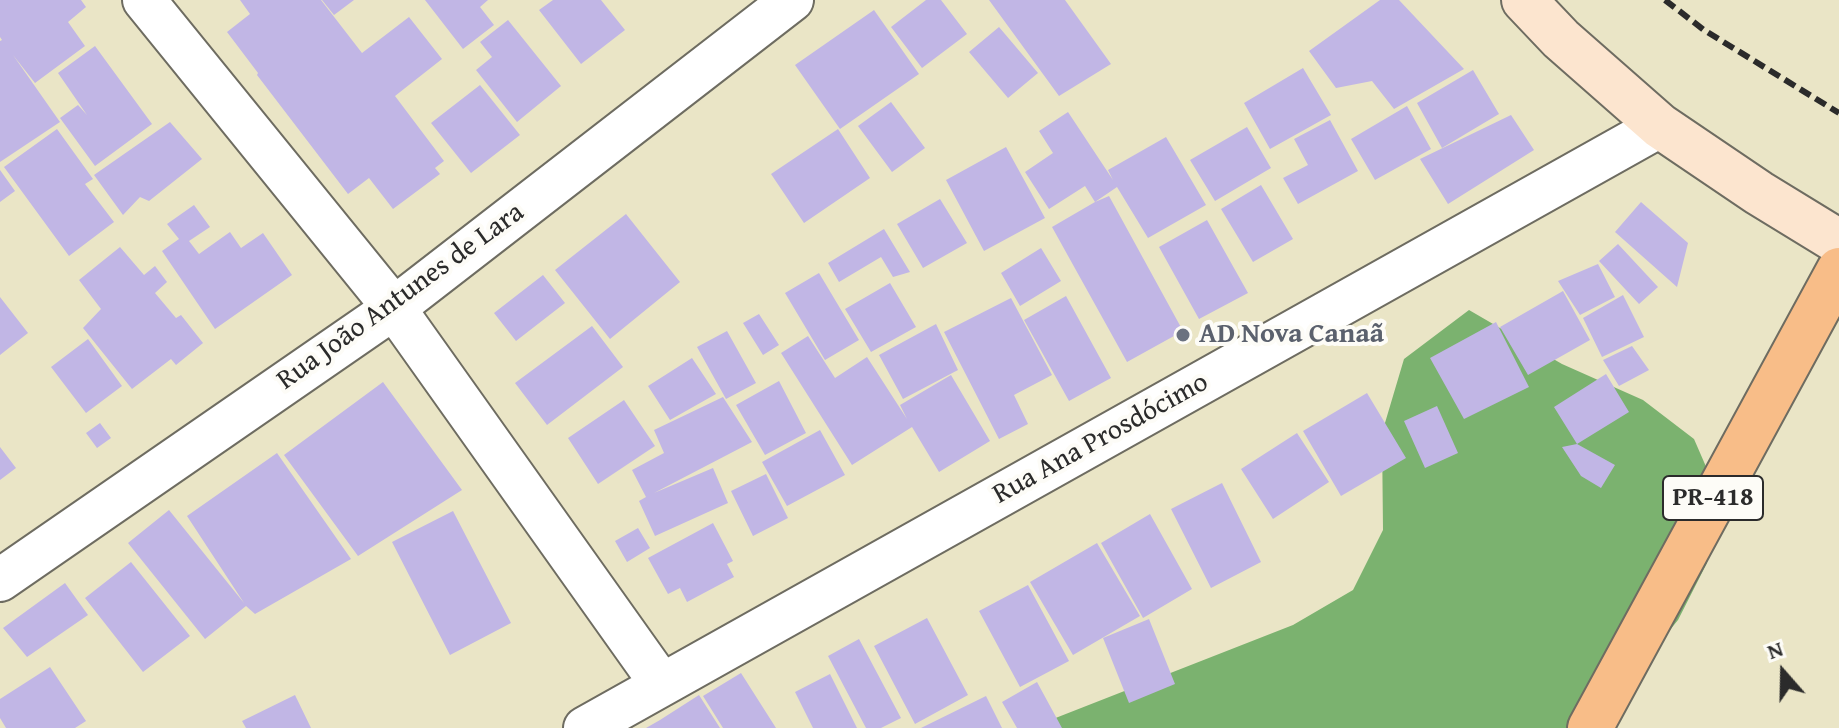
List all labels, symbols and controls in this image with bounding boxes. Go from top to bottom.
street label: Rua João Antunes de Lara [271,196,531,398]
place label: AD Nova Canaã [1199,318,1384,352]
marker: AD Nova Canaã [1174,326,1192,344]
street label: Rua Ana Prosdócimo [987,366,1215,512]
road number: PR-418 [1663,476,1763,520]
north arrow [1743,632,1823,712]
text: N [1762,632,1787,667]

